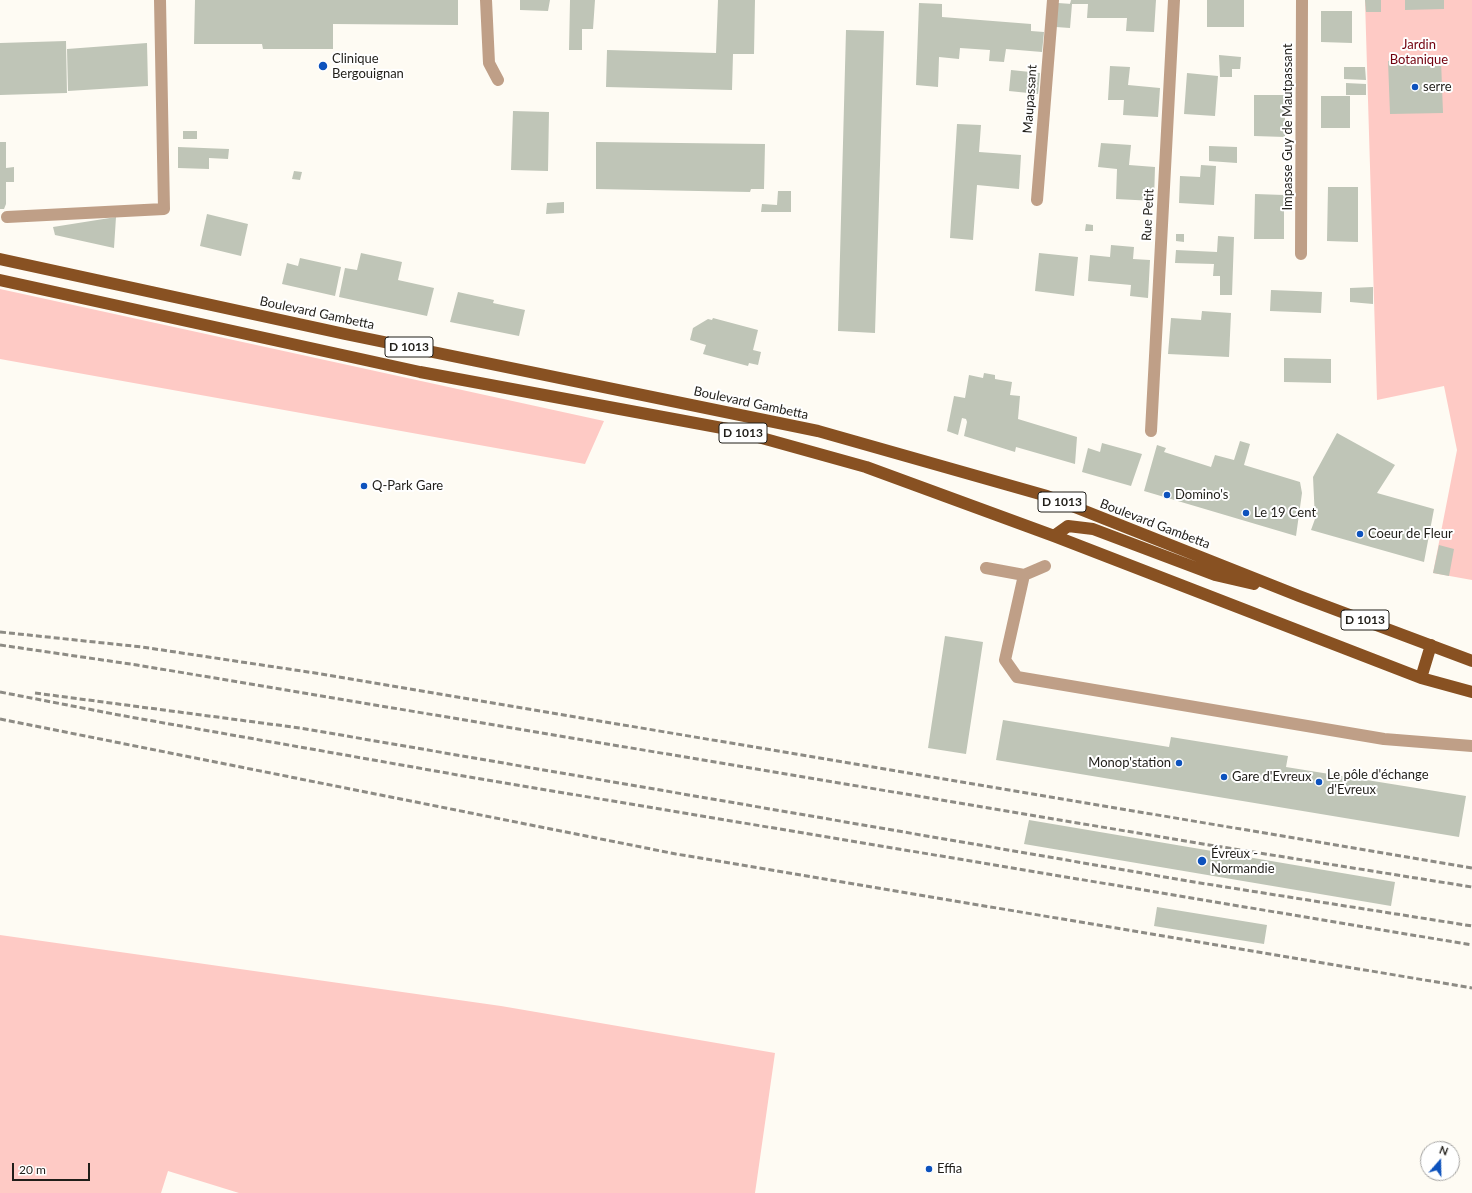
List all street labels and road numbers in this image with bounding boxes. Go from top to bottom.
street label: Impasse Guy de Mautpassant [1280,43,1296,211]
street label: Maupassant [1020,64,1040,134]
street label: Rue Petit [1139,188,1157,242]
street label: Boulevard Gambetta [258,293,376,333]
road number: D 1013 [385,337,433,357]
street label: Boulevard Gambetta [692,383,810,423]
road number: D 1013 [719,423,767,443]
road number: D 1013 [1038,492,1086,512]
street label: Boulevard Gambetta [1098,496,1212,552]
road number: D 1013 [1341,610,1389,630]

